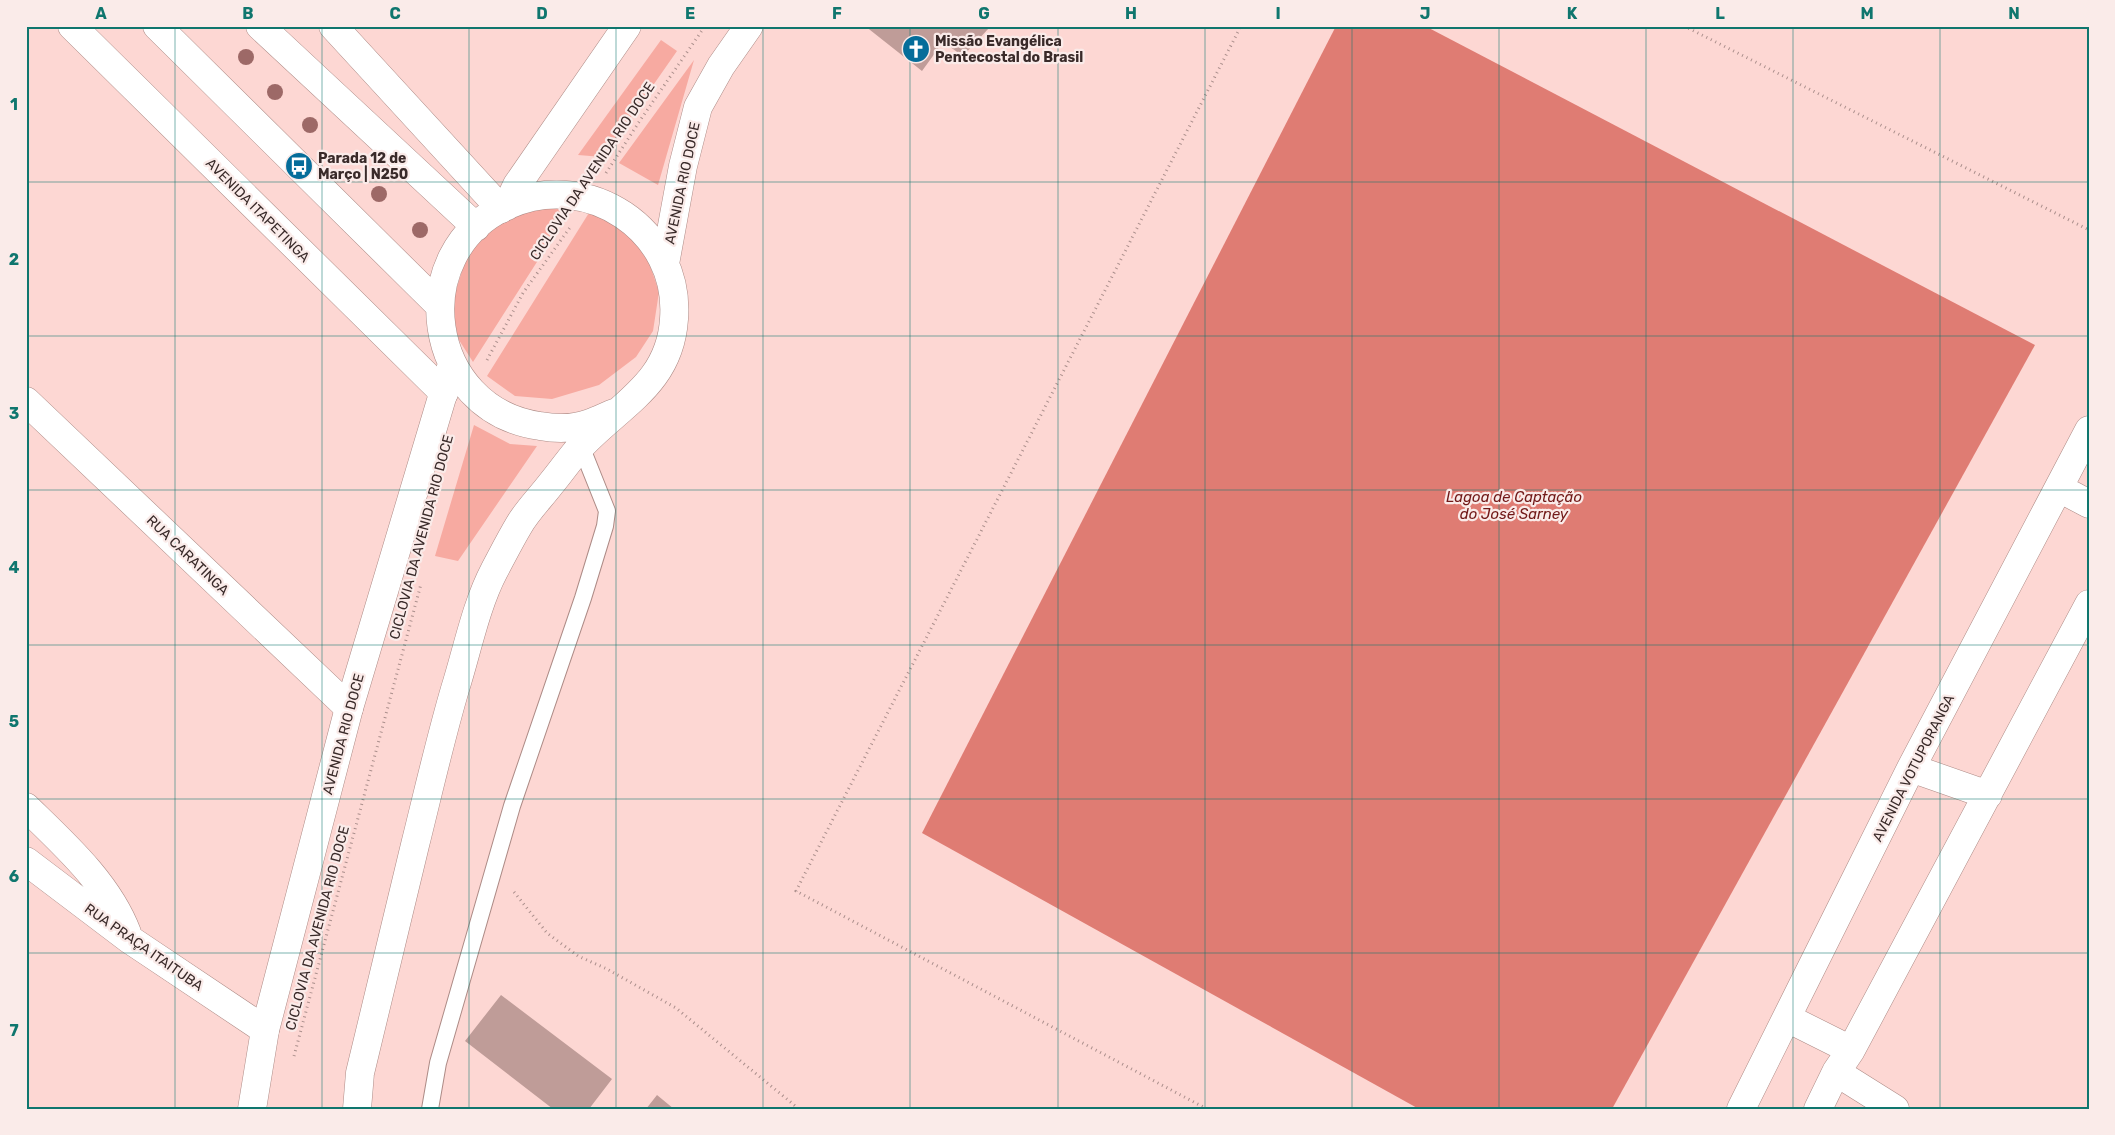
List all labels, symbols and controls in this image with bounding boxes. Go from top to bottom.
text: A [95,4,107,23]
text: B [242,4,254,23]
text: C [389,4,401,23]
text: D [536,4,548,23]
text: E [685,4,695,23]
text: F [832,4,842,23]
text: G [978,4,990,23]
text: H [1125,4,1137,23]
text: I [1275,4,1281,23]
text: J [1420,4,1430,23]
text: K [1567,4,1578,23]
text: L [1715,4,1725,23]
text: M [1860,4,1874,23]
text: N [2008,4,2020,23]
place label: Missão Evangélica Pentecostal do Brasil [935,33,1083,66]
church icon: Missão Evangélica Pentecostal do Brasil [901,34,931,64]
street label: CICLOVIA DA AVENIDA RIO DOCE [526,79,658,264]
text: 1 [10,95,18,114]
street label: AVENIDA RIO DOCE [661,120,704,246]
place label: Parada 12 de Março | N250 [318,150,408,183]
bus stop icon: Parada 12 de Março | N250 [284,151,314,181]
street label: AVENIDA ITAPETINGA [202,155,314,266]
text: 2 [9,250,19,269]
text: 3 [9,404,19,423]
street label: CICLOVIA DA AVENIDA RIO DOCE [386,433,457,641]
water label: Lagoa de Captação do José Sarney [1446,488,1582,523]
street label: RUA CARATINGA [143,512,233,599]
text: 4 [9,558,20,577]
street label: AVENIDA RIO DOCE [319,672,368,797]
street label: AVENIDA VOTUPORANGA [1869,691,1958,845]
text: 5 [9,712,19,731]
street label: CICLOVIA DA AVENIDA RIO DOCE [282,824,353,1032]
text: 6 [9,867,19,886]
street label: RUA PRAÇA ITAITUBA [81,900,207,995]
text: 7 [9,1021,19,1040]

